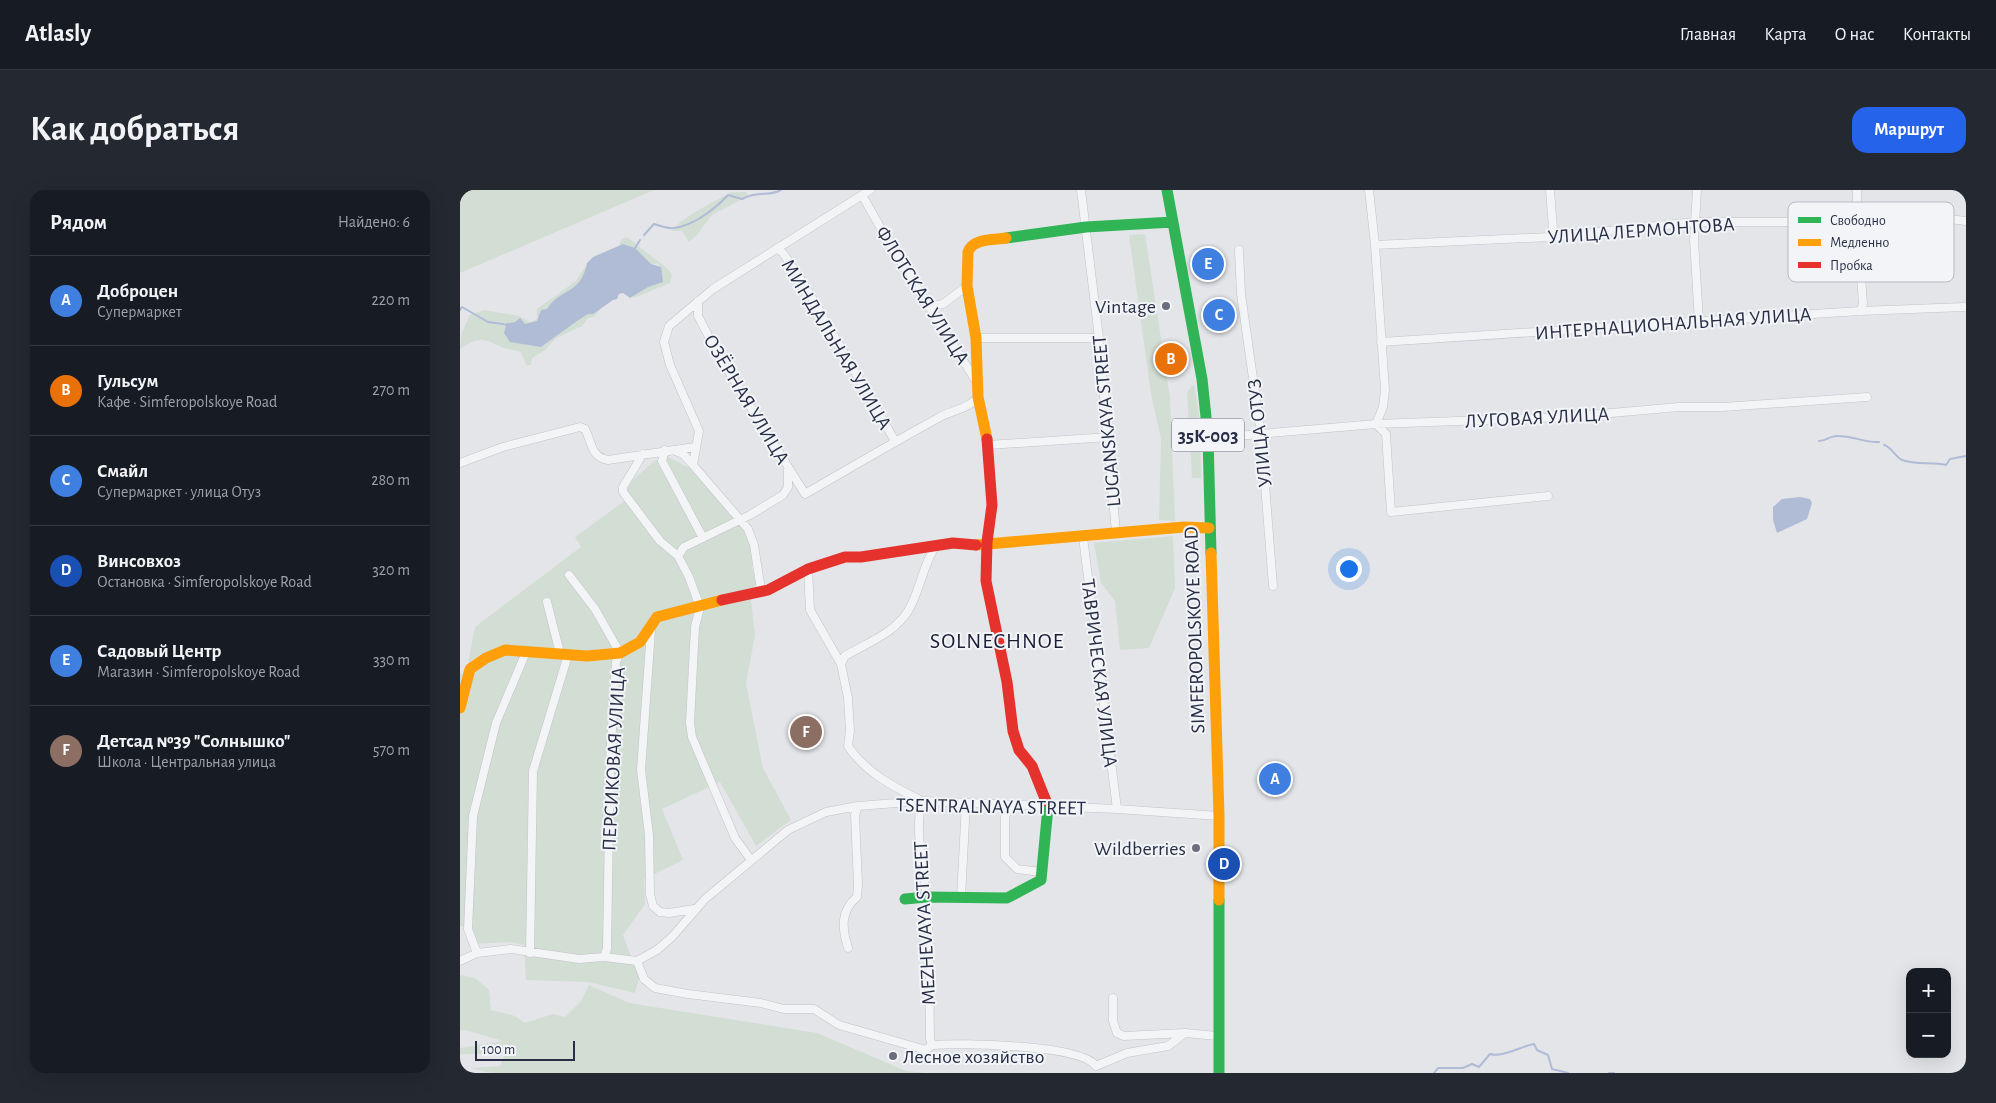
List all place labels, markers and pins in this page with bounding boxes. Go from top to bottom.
pin: E [1192,245,1224,283]
pin: C [1203,296,1235,334]
place label: Vintage [1095,297,1156,317]
marker: Vintage [1160,300,1172,312]
pin: B [1155,340,1187,378]
pin: F [790,713,822,751]
pin: A [1259,760,1291,798]
place label: Wildberries [1094,839,1186,859]
marker: Wildberries [1190,842,1202,854]
pin: D [1208,845,1240,883]
place label: Лесное хозяйство [903,1047,1044,1067]
marker: Лесное хозяйство [887,1050,899,1062]

